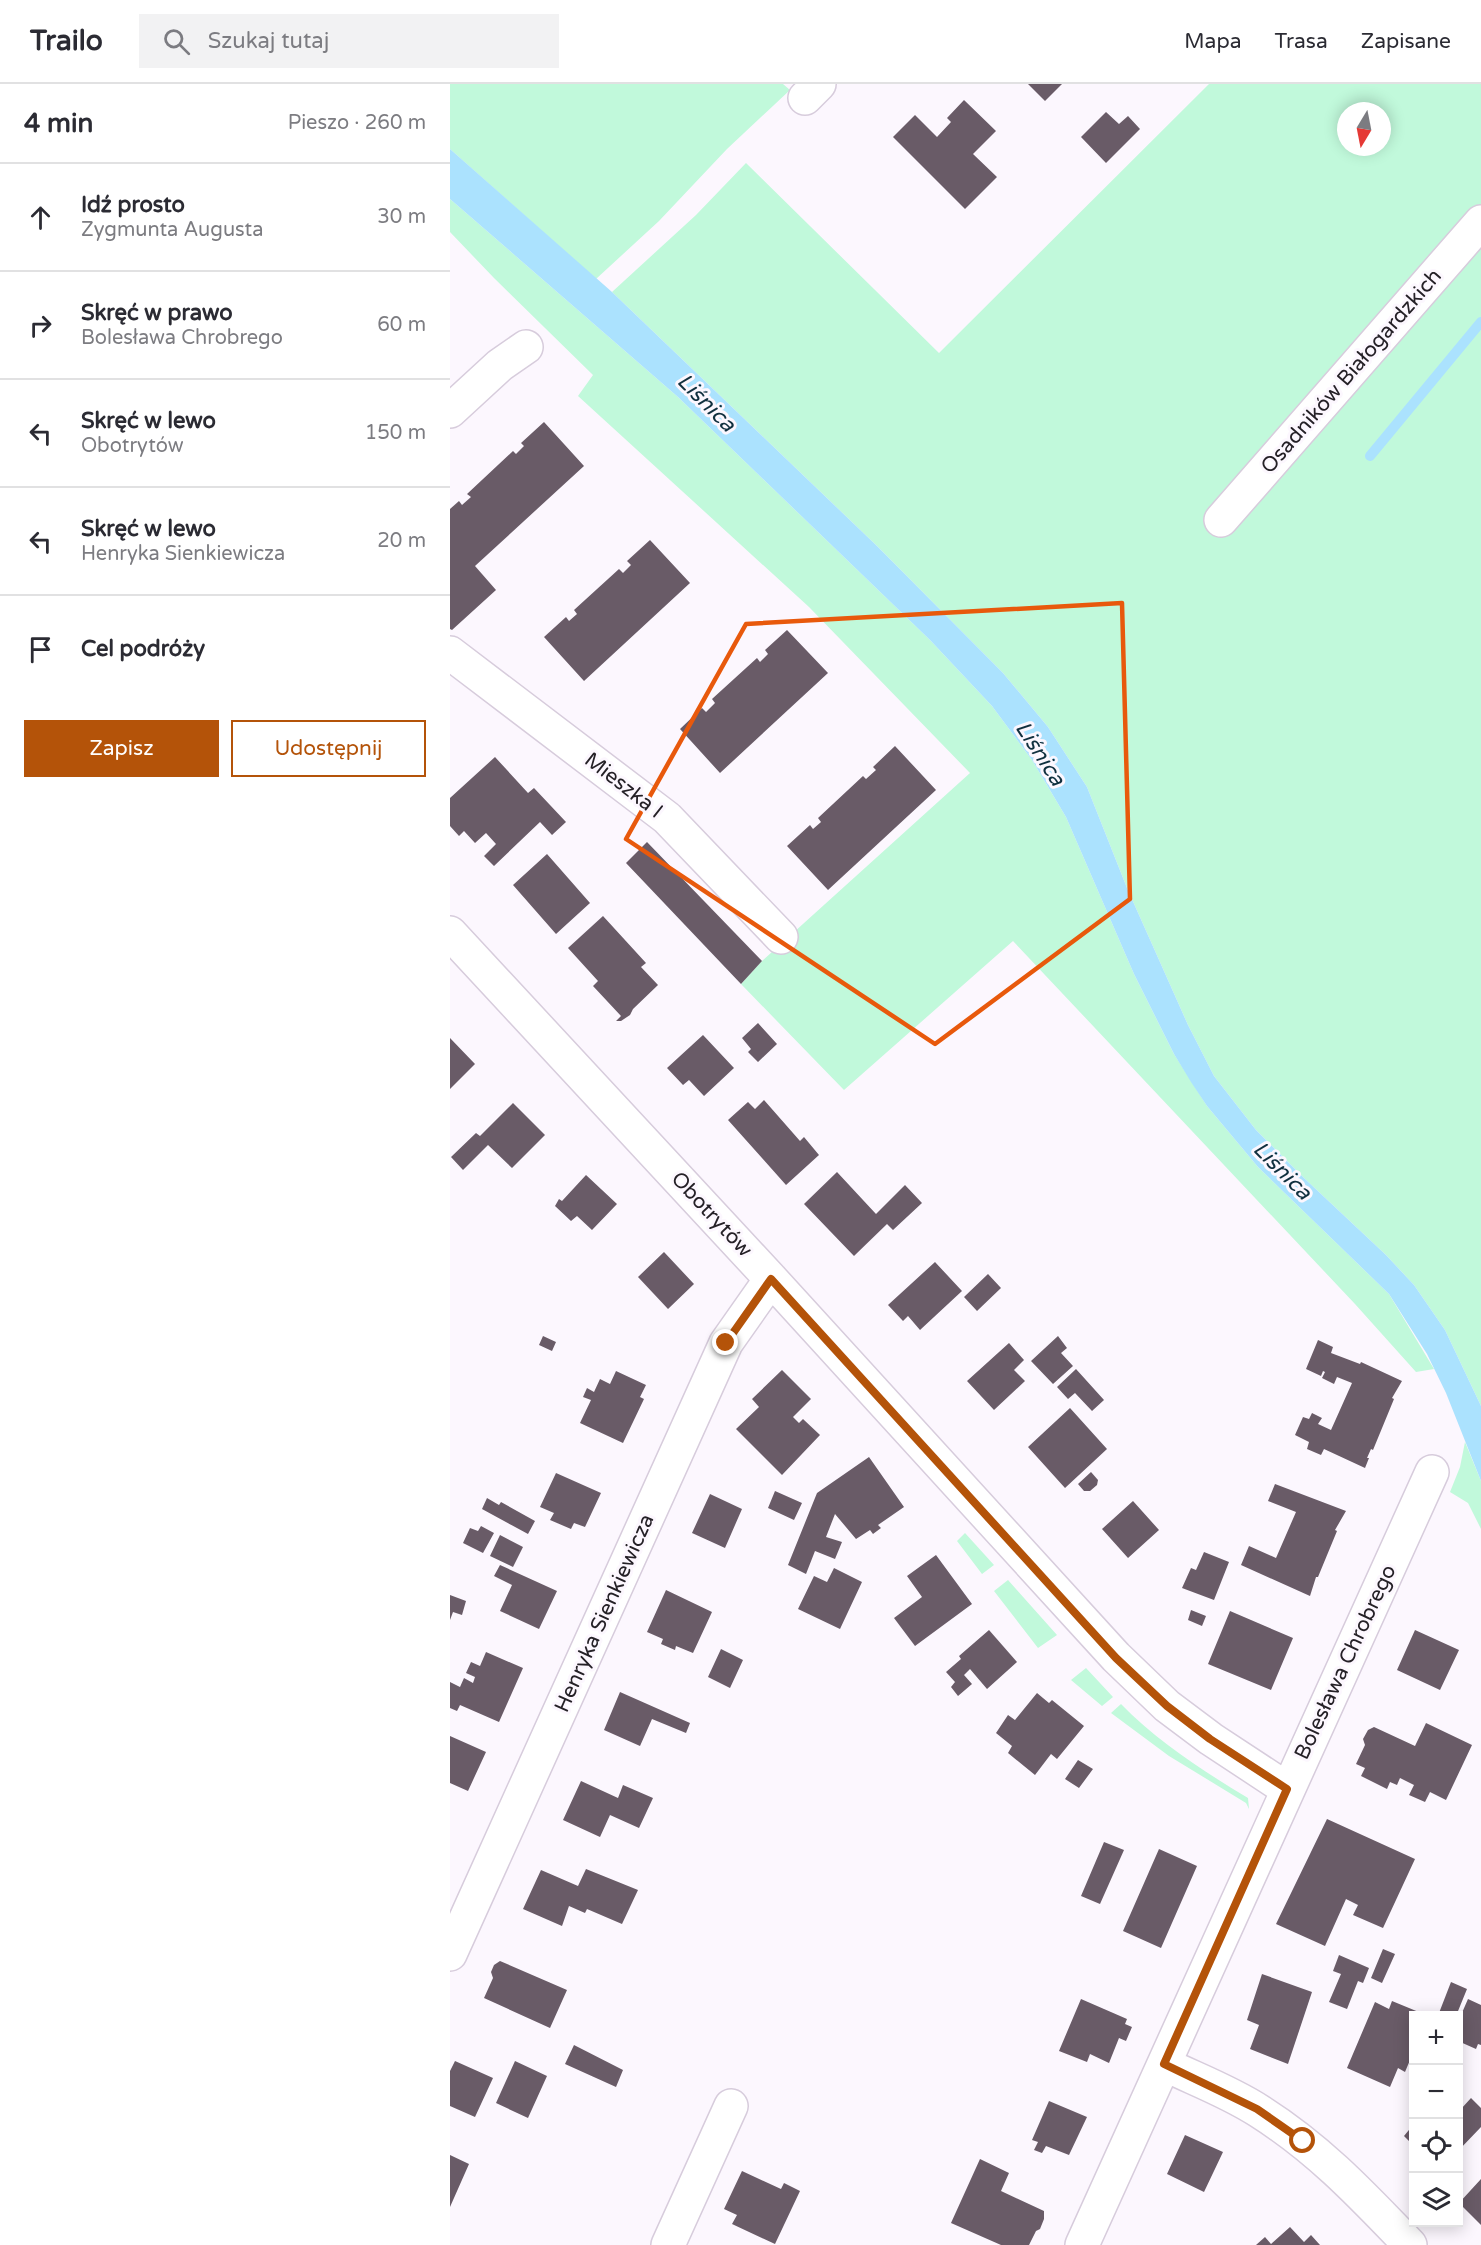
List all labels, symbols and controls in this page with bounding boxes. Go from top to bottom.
search box [139,14,559,68]
text: Trailo [30,24,103,58]
icon: search [160,25,193,58]
text: Szukaj tutaj [208,28,329,54]
text: Mapa [1184,29,1241,54]
text: Trasa [1274,29,1328,54]
text: Zapisane [1361,29,1451,54]
north arrow [1337,102,1391,156]
text: 4 min [24,108,93,139]
text: Pieszo · 260 m [288,111,426,135]
text: Idź prosto [81,192,185,218]
icon: ahead [24,201,57,234]
text: 30 m [377,205,426,229]
text: Zygmunta Augusta [81,218,263,242]
street label: Osadników Białogardzkich [1256,264,1447,479]
text: Skręć w prawo [81,300,233,326]
icon: right [24,309,57,342]
text: 60 m [377,313,426,337]
text: Bolesława Chrobrego [81,326,283,350]
water label: Liśnica [672,368,741,438]
text: Skręć w lewo [81,408,216,434]
icon: left [24,417,57,450]
text: 150 m [365,421,426,445]
text: Obotrytów [81,434,184,458]
text: Skręć w lewo [81,516,216,542]
icon: left [24,525,57,558]
text: 20 m [377,529,426,553]
text: Henryka Sienkiewicza [81,542,285,566]
icon: arrive [24,633,57,666]
text: Cel podróży [81,636,205,662]
water label: Liśnica [1010,716,1071,791]
button: Zapisz [24,720,219,777]
button: Udostępnij [231,720,426,777]
street label: Mieszka I [580,747,668,824]
water label: Liśnica [1248,1136,1317,1206]
street label: Obotrytów [666,1166,758,1263]
route end [712,1329,738,1355]
street label: Henryka Sienkiewicza [549,1510,659,1716]
street label: Bolesława Chrobrego [1289,1561,1402,1764]
map controls [1409,2011,1463,2227]
button: + [1409,2011,1463,2065]
button: − [1409,2065,1463,2119]
button: locate [1409,2119,1463,2173]
route start [1289,2127,1315,2153]
button: layers [1409,2173,1463,2227]

